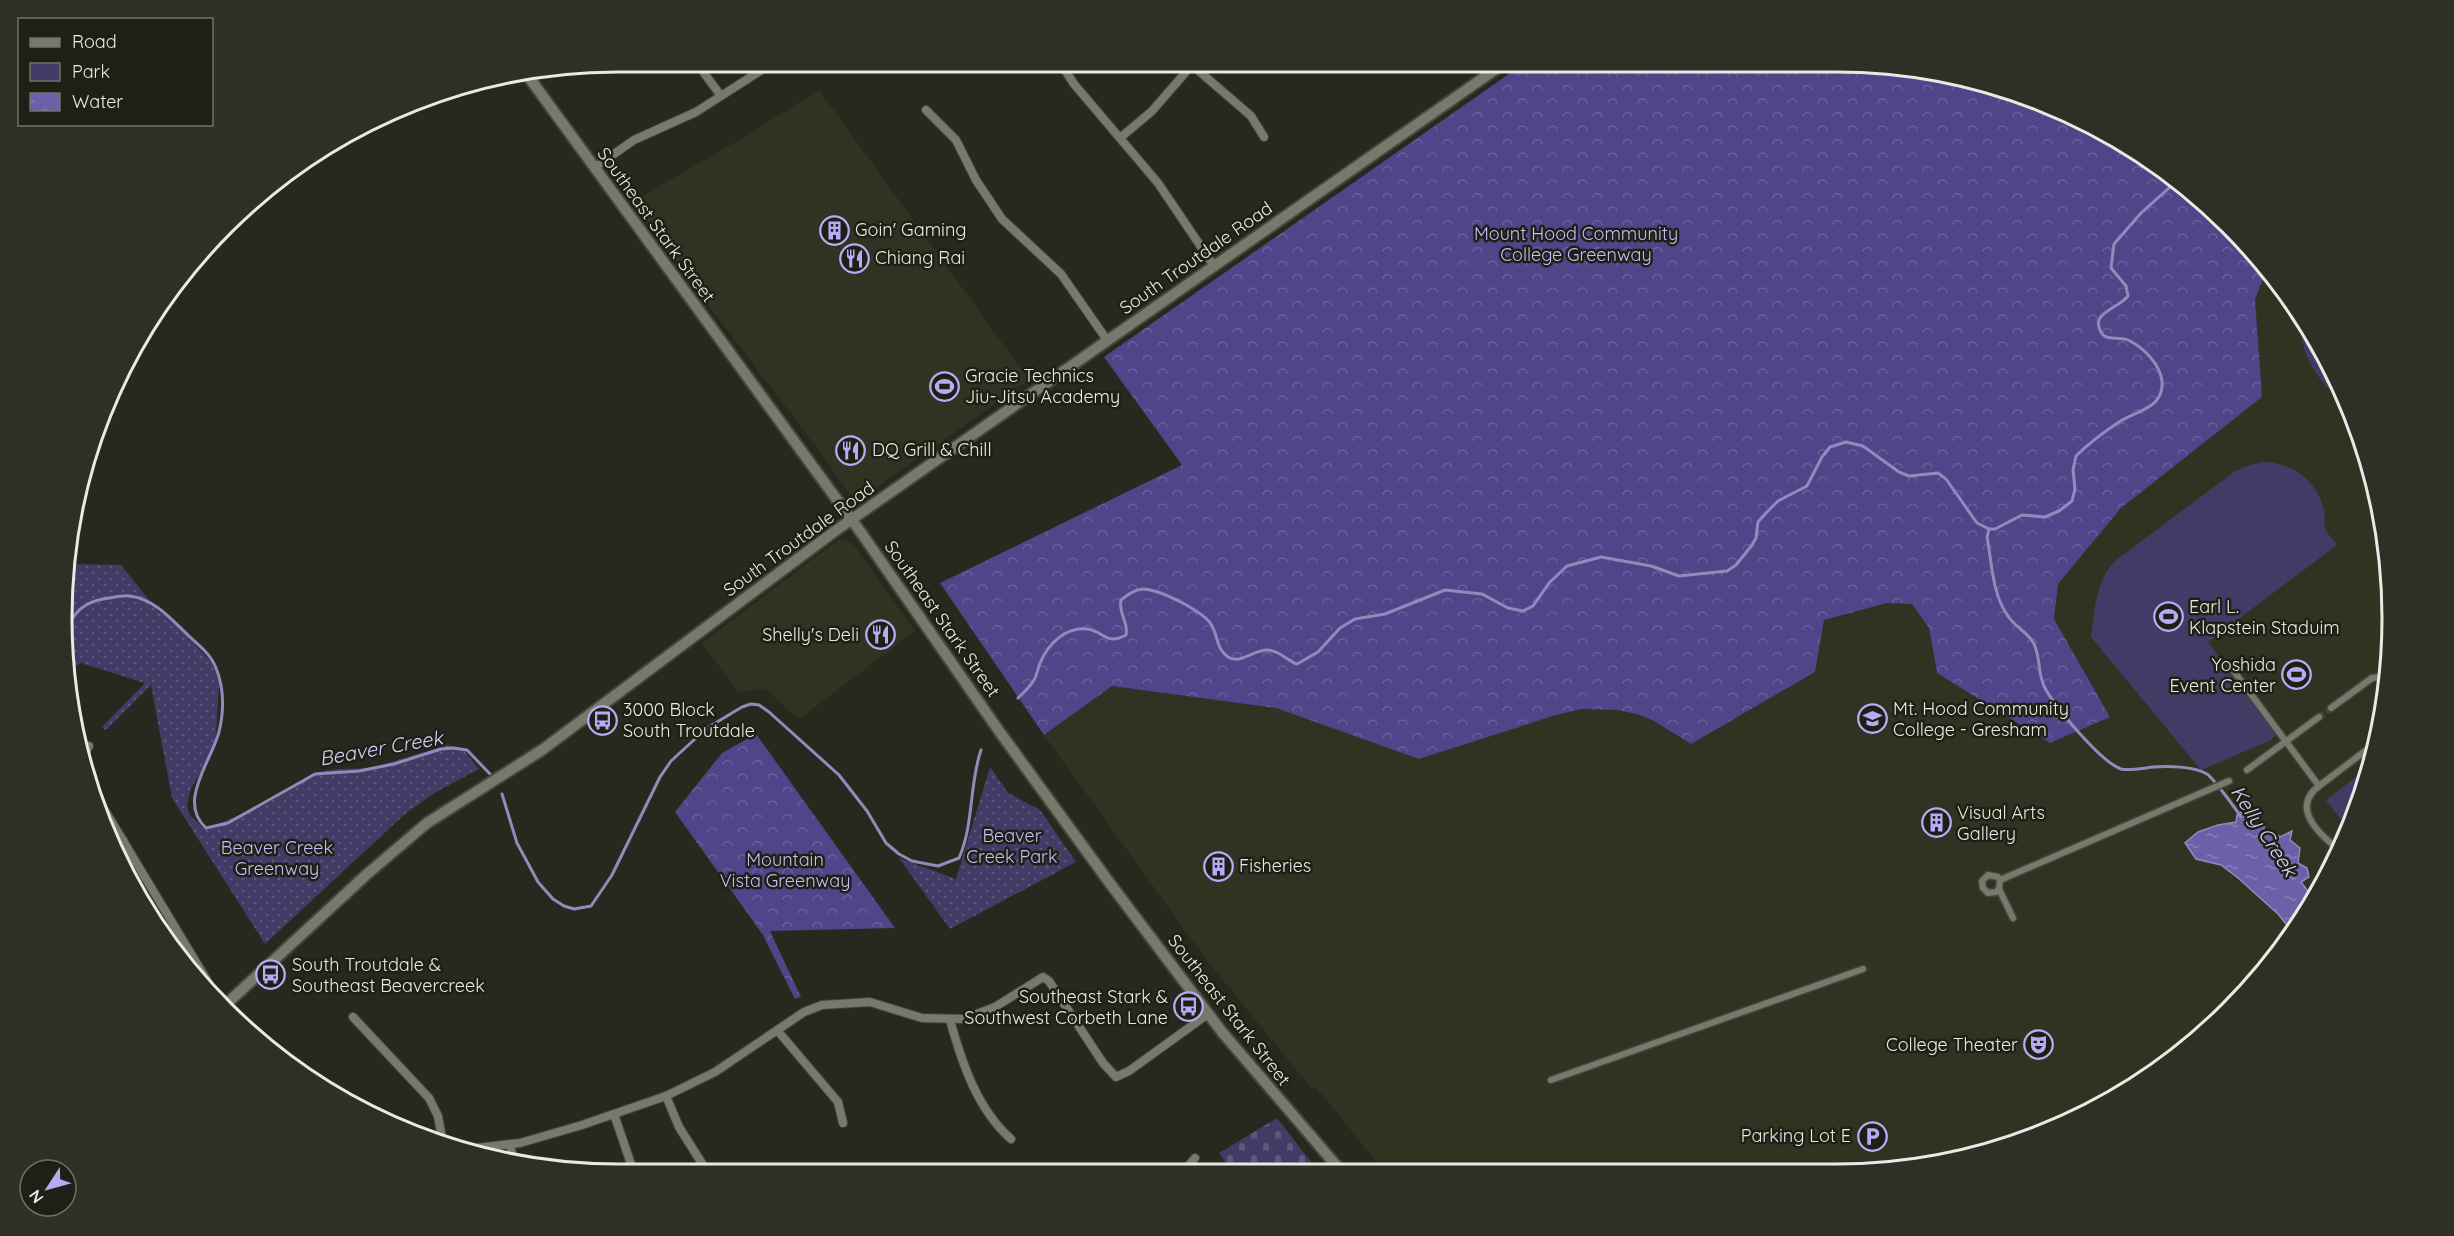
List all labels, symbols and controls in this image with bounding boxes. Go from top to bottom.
legend [18,18,213,126]
text: Road [72,30,117,53]
text: Park [72,60,110,83]
text: Water [72,90,123,113]
street label: Southeast Stark Street [592,143,720,307]
street label: South Troutdale Road [1115,196,1277,319]
building icon: Goin' Gaming [818,214,850,246]
place label: Goin' Gaming [855,218,967,241]
park label: Mount Hood Community College Greenway [1474,222,1678,266]
restaurant icon: Chiang Rai [838,242,870,274]
place label: Chiang Rai [875,246,965,269]
place label: Gracie Technics Jiu-Jitsu Academy [965,364,1120,408]
sports icon: Gracie Technics Jiu-Jitsu Academy [928,370,960,402]
restaurant icon: DQ Grill & Chill [835,434,867,466]
place label: DQ Grill & Chill [872,438,992,461]
street label: South Troutdale Road [719,476,879,601]
street label: Southeast Stark Street [880,536,1005,701]
place label: Earl L. Klapstein Staduim [2189,595,2340,639]
sports icon: Earl L. Klapstein Staduim [2152,601,2184,633]
restaurant icon: Shelly's Deli [864,619,896,651]
place label: Shelly's Deli [762,623,859,646]
place label: Yoshida Event Center [2170,653,2276,697]
sports icon: Yoshida Event Center [2281,659,2313,691]
place label: Mt. Hood Community College - Gresham [1893,697,2069,741]
place label: 3000 Block South Troutdale [623,698,755,742]
school or university icon: Mt. Hood Community College - Gresham [1856,703,1888,735]
bus stop icon: 3000 Block South Troutdale [586,704,618,736]
water label: Beaver Creek [317,724,447,771]
water label: Kelly Creek [2226,780,2304,883]
place label: Visual Arts Gallery [1957,801,2045,845]
building icon: Visual Arts Gallery [1920,807,1952,839]
park label: Beaver Creek Park [966,824,1058,868]
park label: Beaver Creek Greenway [221,836,333,880]
park label: Mountain Vista Greenway [720,848,850,892]
building icon: Fisheries [1202,850,1234,882]
place label: Fisheries [1239,854,1311,877]
street label: Southeast Stark Street [1163,929,1296,1090]
place label: South Troutdale & Southeast Beavercreek [292,953,485,997]
bus stop icon: South Troutdale & Southeast Beavercreek [255,959,287,991]
place label: Southeast Stark & Southwest Corbeth Lane [964,985,1168,1029]
bus stop icon: Southeast Stark & Southwest Corbeth Lane [1173,991,1205,1023]
theatre icon: College Theater [2023,1029,2055,1061]
place label: College Theater [1886,1033,2018,1056]
parking icon: Parking Lot E [1856,1120,1888,1152]
place label: Parking Lot E [1741,1124,1851,1147]
north arrow [18,1158,78,1218]
text: N [24,1186,47,1207]

